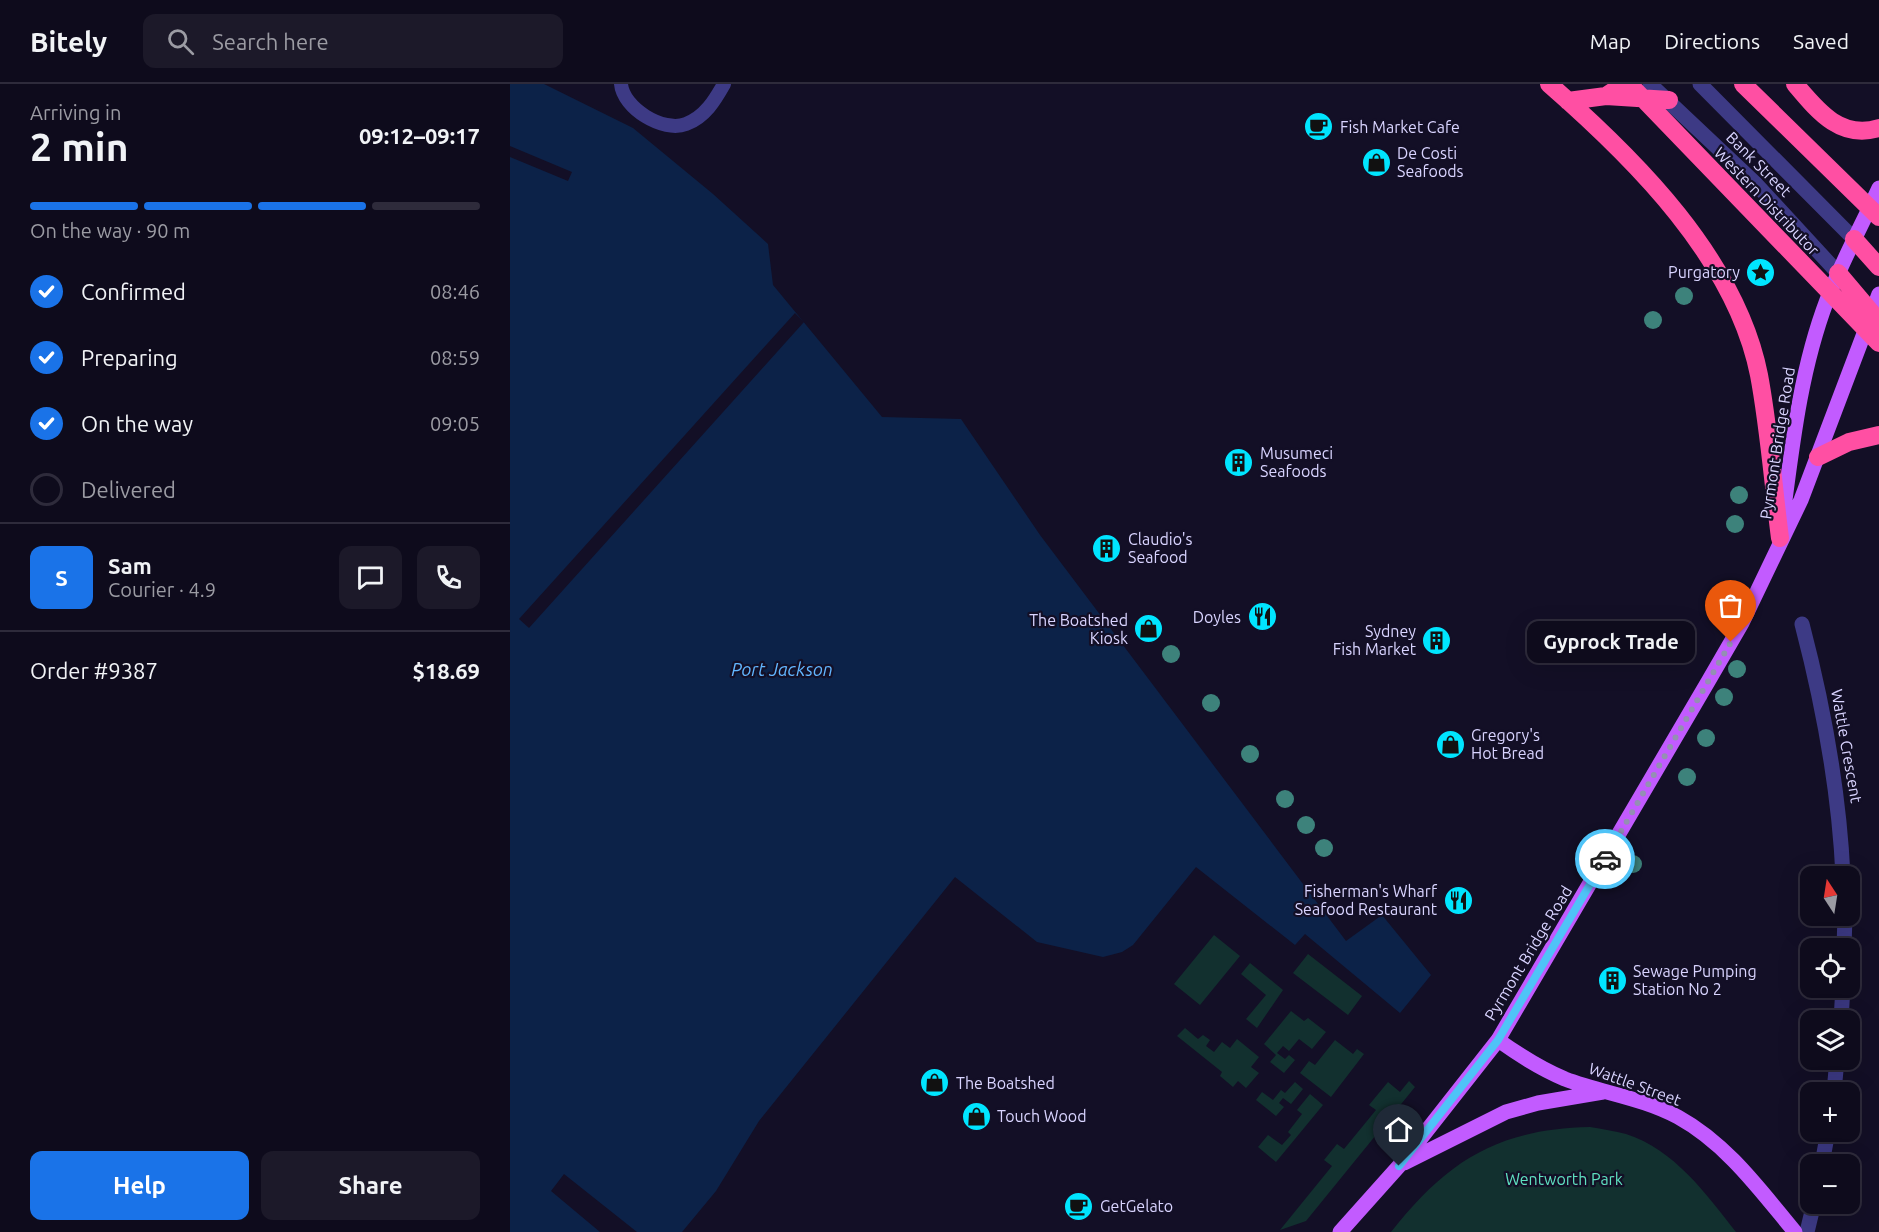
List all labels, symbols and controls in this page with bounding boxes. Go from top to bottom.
search box [143,14,563,68]
icon: search [164,25,197,58]
text: Bitely [30,26,107,57]
text: Search here [212,29,329,54]
text: Map [1590,29,1631,53]
text: Directions [1664,29,1760,53]
text: Saved [1793,29,1849,53]
text: Arriving in [30,101,121,124]
cafe icon: Fish Market Cafe [1303,111,1335,143]
place label: Fish Market Cafe [1340,118,1460,136]
text: 09:12–09:17 [359,123,480,148]
text: 2 min [30,125,129,168]
street label: Bank Street [1723,128,1796,201]
street label: Western Distributor [1711,143,1823,259]
place label: De Costi Seafoods [1397,144,1464,180]
shop icon: De Costi Seafoods [1360,146,1392,178]
text: On the way · 90 m [30,219,190,242]
place icon: Purgatory [1745,256,1777,288]
place label: Purgatory [1668,263,1740,281]
icon: check [30,275,63,308]
text: Confirmed [81,279,186,304]
text: 08:46 [430,280,480,303]
icon: check [30,341,63,374]
text: Preparing [81,345,178,370]
text: 08:59 [430,346,480,369]
street label: Pyrmont Bridge Road [1756,366,1798,520]
icon: check [30,407,63,440]
text: On the way [81,411,193,436]
text: 09:05 [430,412,480,435]
place label: Musumeci Seafoods [1260,444,1333,480]
building icon: Musumeci Seafoods [1223,446,1255,478]
text: Delivered [81,477,176,502]
place label: Claudio's Seafood [1128,530,1193,566]
building icon: Claudio's Seafood [1091,532,1123,564]
button: chat [339,546,402,609]
button: phone [417,546,480,609]
text: Sam [108,553,152,578]
text: S [55,565,68,590]
text: Courier · 4.9 [108,578,216,601]
pin [1705,580,1756,642]
icon: bag [1714,589,1747,622]
restaurant icon: Doyles [1246,601,1278,633]
place label: Doyles [1193,608,1241,626]
place label: The Boatshed Kiosk [1029,611,1128,647]
shop icon: The Boatshed Kiosk [1133,613,1165,645]
callout: Gyprock Trade [1527,621,1695,663]
place label: Sydney Fish Market [1333,622,1417,658]
building icon: Sydney Fish Market [1421,624,1453,656]
text: Gyprock Trade [1543,630,1679,653]
text: Order #9387 [30,658,158,683]
text: $18.69 [413,658,480,683]
water label: Port Jackson [731,659,833,679]
street label: Wattle Crescent [1828,688,1866,805]
place label: Gregory's Hot Bread [1471,726,1544,762]
shop icon: Gregory's Hot Bread [1434,728,1466,760]
courier [1575,829,1635,889]
icon: car [1589,843,1622,876]
north arrow [1800,866,1860,926]
map controls [1800,866,1860,1214]
place label: Fisherman's Wharf Seafood Restaurant [1295,882,1438,918]
street label: Pyrmont Bridge Road [1481,882,1575,1024]
restaurant icon: Fisherman's Wharf Seafood Restaurant [1442,884,1474,916]
button: locate [1800,938,1860,998]
place label: Sewage Pumping Station No 2 [1633,962,1757,998]
building icon: Sewage Pumping Station No 2 [1596,964,1628,996]
button: layers [1800,1010,1860,1070]
street label: Wattle Street [1587,1059,1684,1109]
shop icon: The Boatshed [919,1067,951,1099]
place label: The Boatshed [956,1074,1055,1092]
button: + [1800,1082,1860,1142]
shop icon: Touch Wood [960,1100,992,1132]
pin [1373,1104,1424,1166]
place label: Touch Wood [997,1107,1087,1125]
icon: home [1382,1113,1415,1146]
button: Help [30,1151,249,1220]
button: Share [261,1151,480,1220]
button: − [1800,1154,1860,1214]
park label: Wentworth Park [1505,1170,1623,1188]
cafe icon: GetGelato [1063,1190,1095,1222]
place label: GetGelato [1100,1197,1173,1215]

